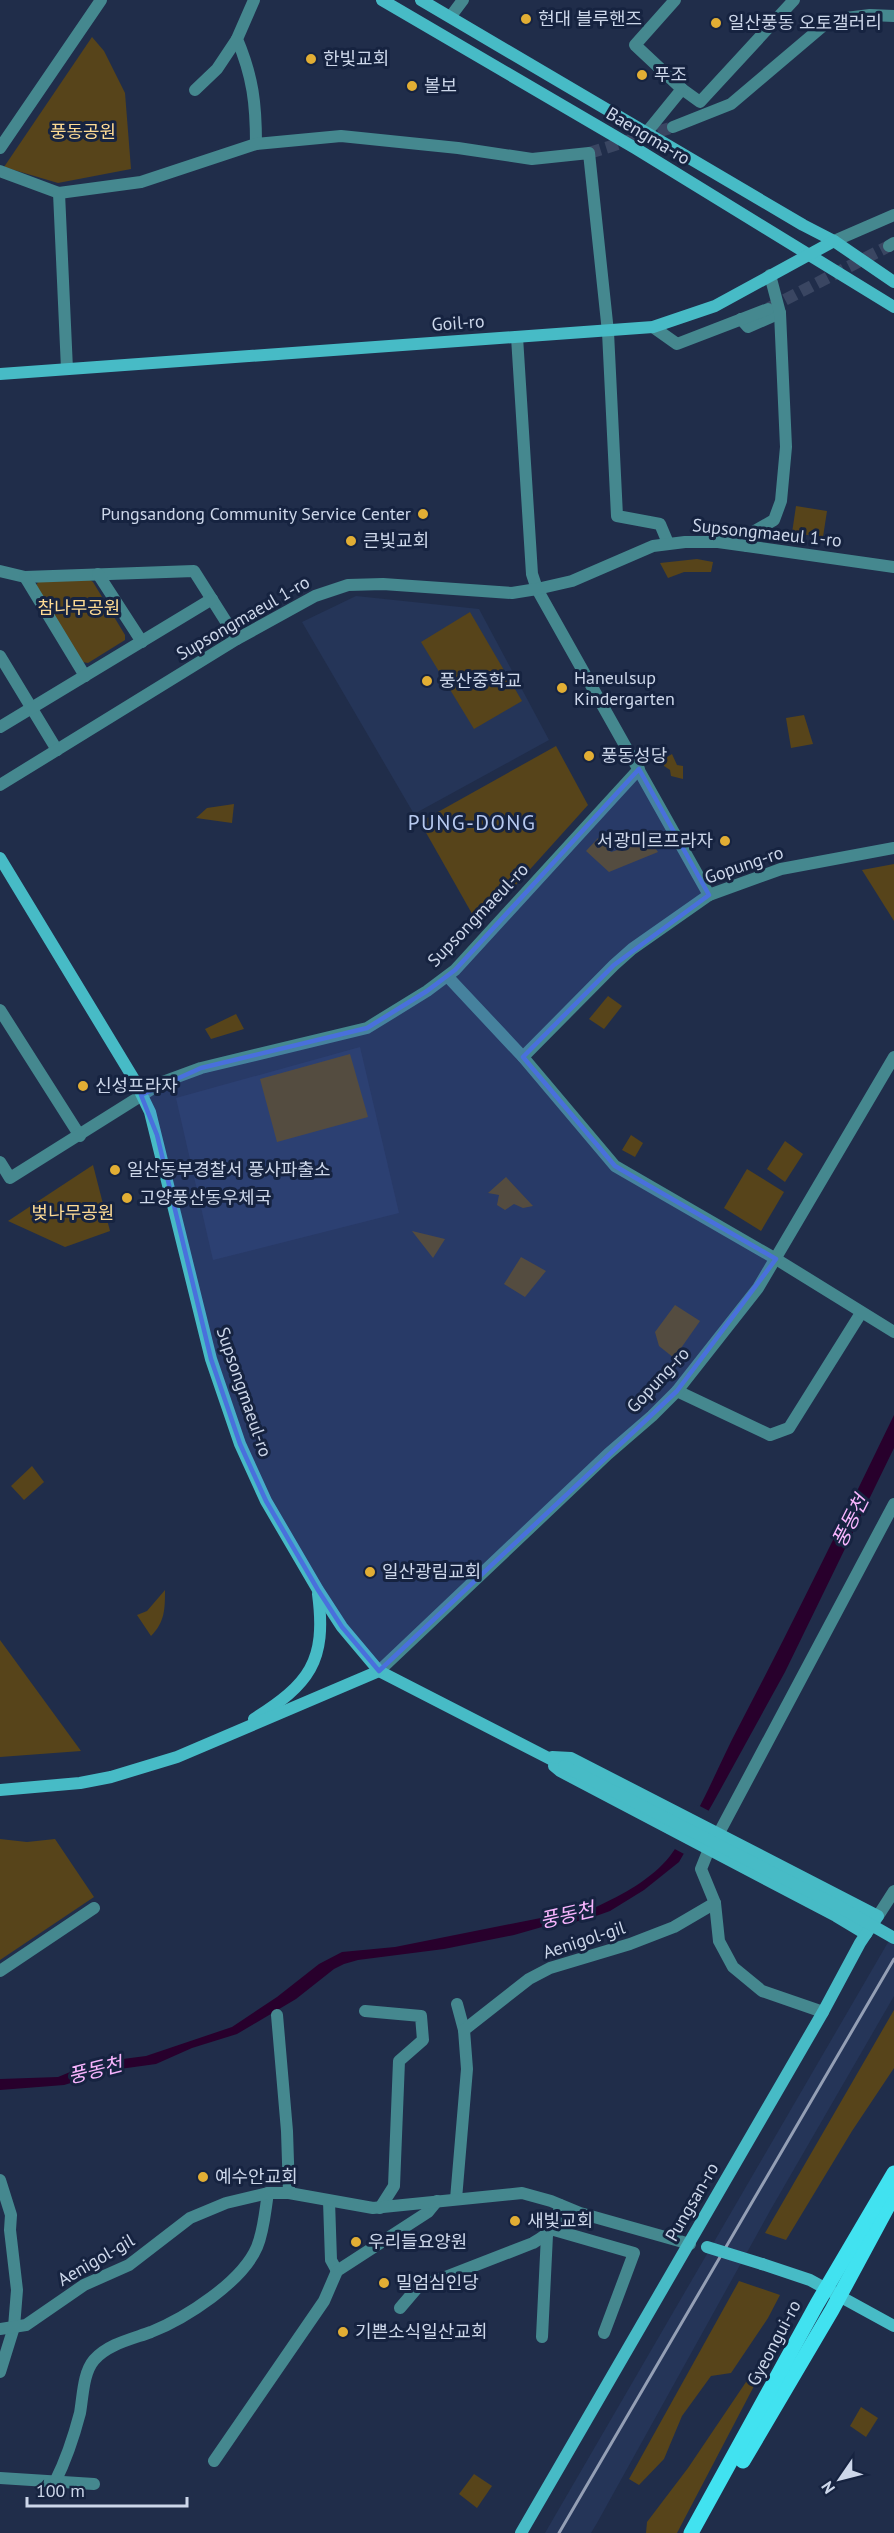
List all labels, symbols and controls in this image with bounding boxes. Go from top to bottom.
place label: 현대 블루핸즈 [538,7,642,30]
place label: 일산풍동 오토갤러리 [728,11,882,34]
marker: 현대 블루핸즈 [519,12,533,26]
marker: 일산풍동 오토갤러리 [709,16,723,30]
place label: 한빛교회 [323,47,389,70]
marker: 한빛교회 [304,52,318,66]
place label: 푸조 [654,63,687,86]
marker: 푸조 [635,68,649,82]
place label: 볼보 [424,74,457,97]
marker: 볼보 [405,79,419,93]
street label: Baengma-ro [602,102,694,170]
park label: 풍동공원 [50,120,116,143]
street label: Goil-ro [431,309,485,336]
place label: Pungsandong Community Service Center [101,502,411,525]
marker: Pungsandong Community Service Center [416,507,430,521]
street label: Supsongmaeul 1-ro [691,513,843,552]
place label: 큰빛교회 [363,529,429,552]
marker: 큰빛교회 [344,534,358,548]
street label: Supsongmaeul 1-ro [172,570,314,665]
park label: 참나무공원 [38,596,120,619]
place label: Haneulsup Kindergarten [574,666,675,710]
place label: 풍산중학교 [439,669,522,692]
marker: 풍산중학교 [420,674,434,688]
marker: Haneulsup Kindergarten [555,681,569,695]
place label: 풍동성당 [601,744,667,767]
marker: 풍동성당 [582,749,596,763]
district label: PUNG-DONG [408,809,536,836]
place label: 서광미르프라자 [597,829,713,852]
marker: 서광미르프라자 [718,834,732,848]
street label: Gopung-ro [701,840,786,889]
street label: Supsongmaeul-ro [422,858,533,971]
place label: 신성프라자 [95,1074,178,1097]
marker: 신성프라자 [76,1079,90,1093]
place label: 일산동부경찰서 풍사파출소 [127,1158,331,1181]
marker: 일산동부경찰서 풍사파출소 [108,1163,122,1177]
place label: 고양풍산동우체국 [139,1186,271,1209]
marker: 고양풍산동우체국 [120,1191,134,1205]
park label: 벚나무공원 [32,1201,114,1224]
street label: Supsongmaeul-ro [212,1324,277,1460]
street label: Gopung-ro [621,1342,694,1417]
water label: 풍동천 [826,1488,875,1551]
place label: 일산광림교회 [382,1560,481,1583]
marker: 일산광림교회 [363,1565,377,1579]
water label: 풍동천 [537,1896,599,1934]
street label: Aenigol-gil [540,1915,628,1964]
water label: 풍동천 [65,2050,127,2089]
street label: Pungsan-ro [660,2158,723,2245]
place label: 예수안교회 [215,2165,298,2188]
marker: 예수안교회 [196,2170,210,2184]
place label: 새빛교회 [527,2209,593,2232]
marker: 새빛교회 [508,2214,522,2228]
street label: Aenigol-gil [53,2228,139,2291]
place label: 우리들요양원 [368,2230,467,2253]
marker: 우리들요양원 [349,2235,363,2249]
place label: 밀엄심인당 [396,2271,479,2294]
marker: 밀엄심인당 [377,2276,391,2290]
street label: Gyeongui-ro [741,2296,806,2390]
place label: 기쁜소식일산교회 [355,2320,487,2343]
marker: 기쁜소식일산교회 [336,2325,350,2339]
north arrow [810,2449,870,2509]
scale bar [27,2470,188,2508]
text: N [817,2478,839,2498]
text: 100 m [36,2479,85,2502]

